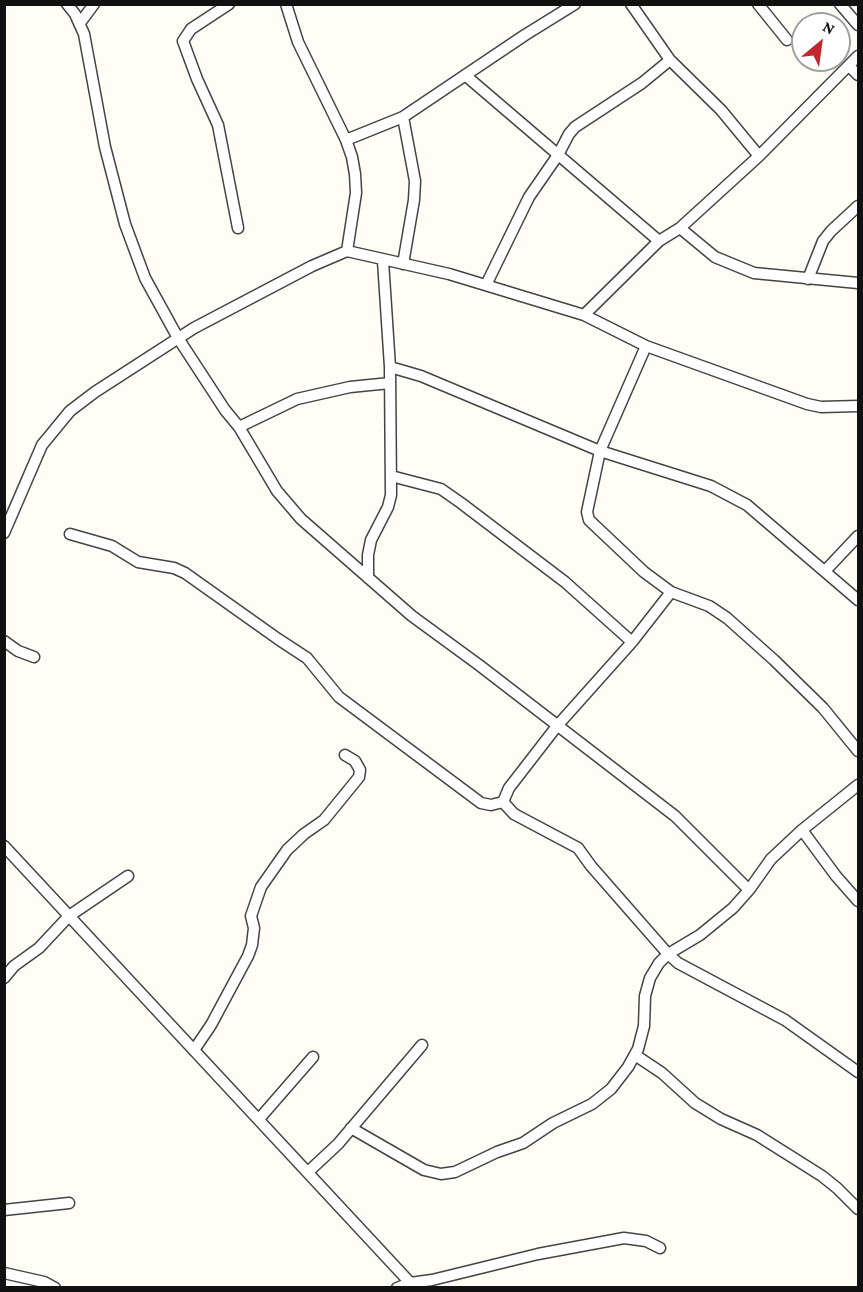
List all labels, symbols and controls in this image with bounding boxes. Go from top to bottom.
north arrow [791,12,851,72]
text: N [820,17,838,38]

